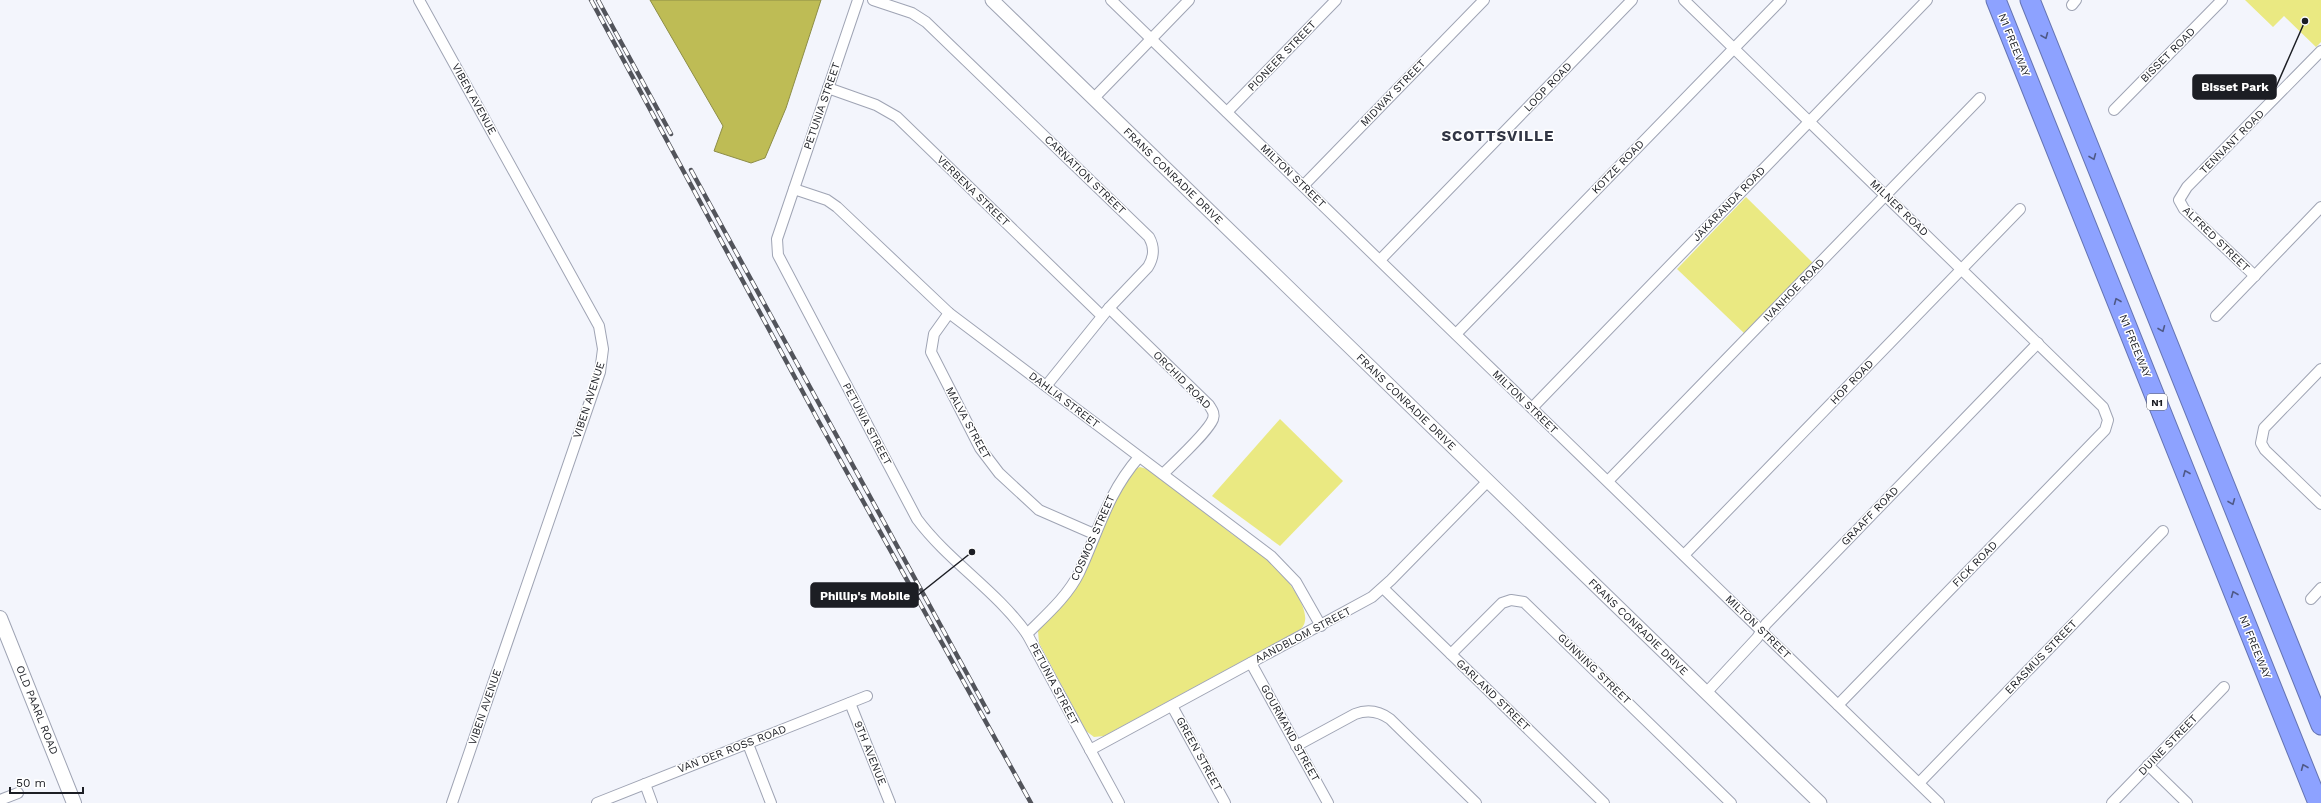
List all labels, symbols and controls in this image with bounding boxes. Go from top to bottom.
street label: N1 FREEWAY [1995,11,2033,79]
street label: PIONEER STREET [1245,18,1319,94]
street label: BISSET ROAD [2138,25,2198,85]
one-way arrow [2040,33,2048,40]
street label: MIDWAY STREET [1358,57,1429,129]
street label: PETUNIA STREET [801,60,843,151]
street label: LOOP ROAD [1521,60,1575,114]
street label: VIBEN AVENUE [449,61,499,137]
callout: Bisset Park [2193,75,2276,99]
text: Bisset Park [2201,80,2269,94]
street label: TENNANT ROAD [2197,107,2267,177]
street label: FRANS CONRADIE DRIVE [1121,125,1225,227]
district label: SCOTTSVILLE [1441,127,1555,145]
street label: CARNATION STREET [1042,133,1129,217]
street label: KOTZE ROAD [1589,137,1647,197]
street label: MILTON STREET [1258,142,1329,211]
street label: VERBENA STREET [934,153,1012,229]
one-way arrow [2089,153,2097,160]
street label: JAKARANDA ROAD [1690,164,1768,244]
street label: MILNER ROAD [1867,177,1931,239]
street label: ALFRED STREET [2180,204,2252,274]
street label: IVANHOE ROAD [1761,256,1827,324]
one-way arrow [2113,297,2121,304]
street label: N1 FREEWAY [2116,312,2154,380]
one-way arrow [2158,326,2166,333]
street label: ORCHID ROAD [1150,348,1214,412]
street label: FRANS CONRADIE DRIVE [1354,351,1458,453]
street label: HOP ROAD [1828,357,1876,407]
street label: VIBEN AVENUE [571,360,607,440]
street label: MILTON STREET [1490,368,1561,437]
street label: DAHLIA STREET [1026,369,1102,431]
street label: PETUNIA STREET [840,381,894,468]
street label: MALVA STREET [943,385,993,462]
road number: N1 [2147,394,2167,410]
one-way arrow [2183,470,2191,478]
street label: GRAAFF ROAD [1839,484,1902,548]
street label: COSMOS STREET [1068,493,1118,583]
one-way arrow [2227,499,2235,506]
street label: FICK ROAD [1950,538,2000,590]
street label: FRANS CONRADIE DRIVE [1586,576,1690,678]
callout: Phillip's Mobile [811,583,918,607]
text: Phillip's Mobile [820,589,910,603]
one-way arrow [2231,591,2239,598]
street label: MILTON STREET [1723,593,1794,662]
street label: AANDBLOM STREET [1253,604,1353,666]
street label: N1 FREEWAY [2236,613,2274,681]
street label: ERASMUS STREET [2002,617,2080,697]
street label: GUNNING STREET [1555,631,1633,707]
street label: PETUNIA STREET [1027,641,1081,728]
street label: GARLAND STREET [1453,656,1533,734]
street label: OLD PAARL ROAD [13,664,61,757]
street label: VIBEN AVENUE [466,667,504,747]
street label: GOURMAND STREET [1258,682,1322,784]
street label: DUINE STREET [2136,712,2200,778]
street label: GREEN STREET [1173,715,1225,794]
street label: 9TH AVENUE [851,719,889,787]
street label: VAN DER ROSS ROAD [676,722,788,776]
one-way arrow [2300,763,2308,770]
scale bar [10,769,83,795]
text: 50 m [16,776,46,790]

